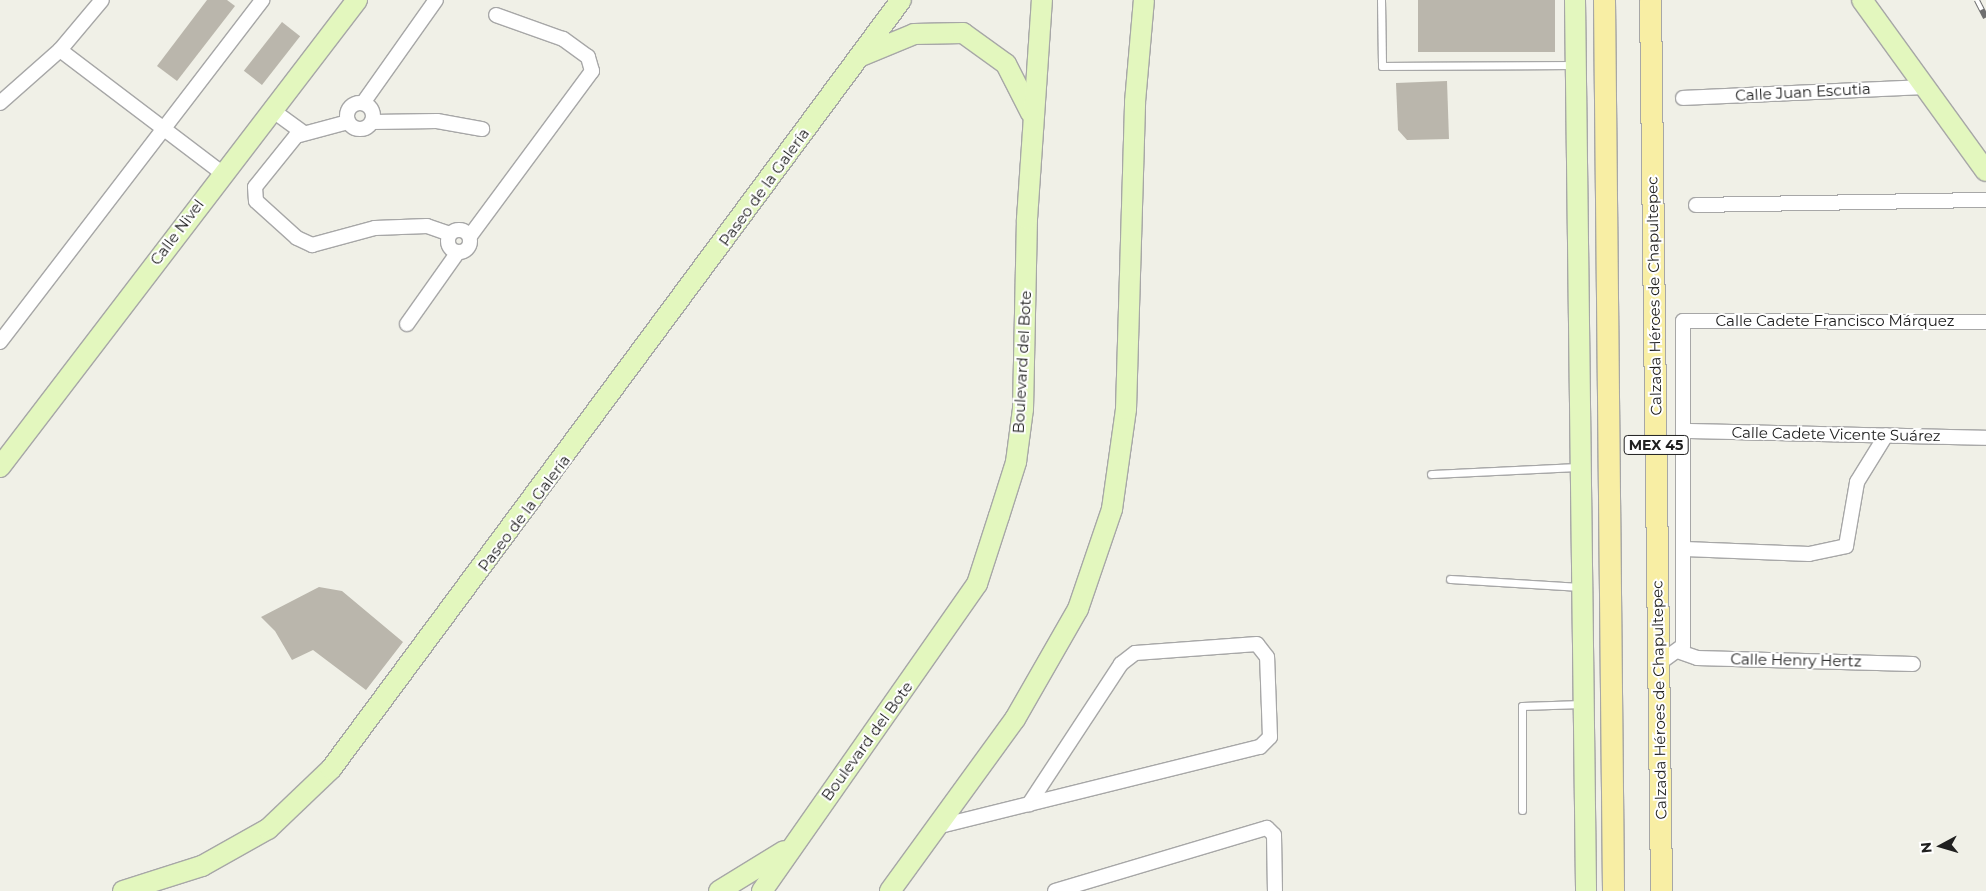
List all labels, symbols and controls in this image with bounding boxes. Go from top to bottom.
street label: Calle Juan Escutia [1735,79,1871,105]
street label: Paseo de la Galería [715,125,813,249]
street label: Calzada Héroes de Chapultepec [1643,176,1665,416]
street label: Calle Nivel [146,196,208,268]
street label: Boulevard del Bote [1009,290,1035,434]
street label: Calle Cadete Francisco Márquez [1716,312,1954,330]
street label: Calle Cadete Vicente Suárez [1731,423,1941,445]
road number: MEX 45 [1624,434,1688,456]
street label: Paseo de la Galería [474,451,574,575]
street label: Calzada Héroes de Chapultepec [1648,580,1670,820]
street label: Calle Henry Hertz [1730,650,1862,670]
street label: Boulevard del Bote [818,678,916,804]
north arrow [1916,821,1966,871]
text: N [1917,841,1936,854]

